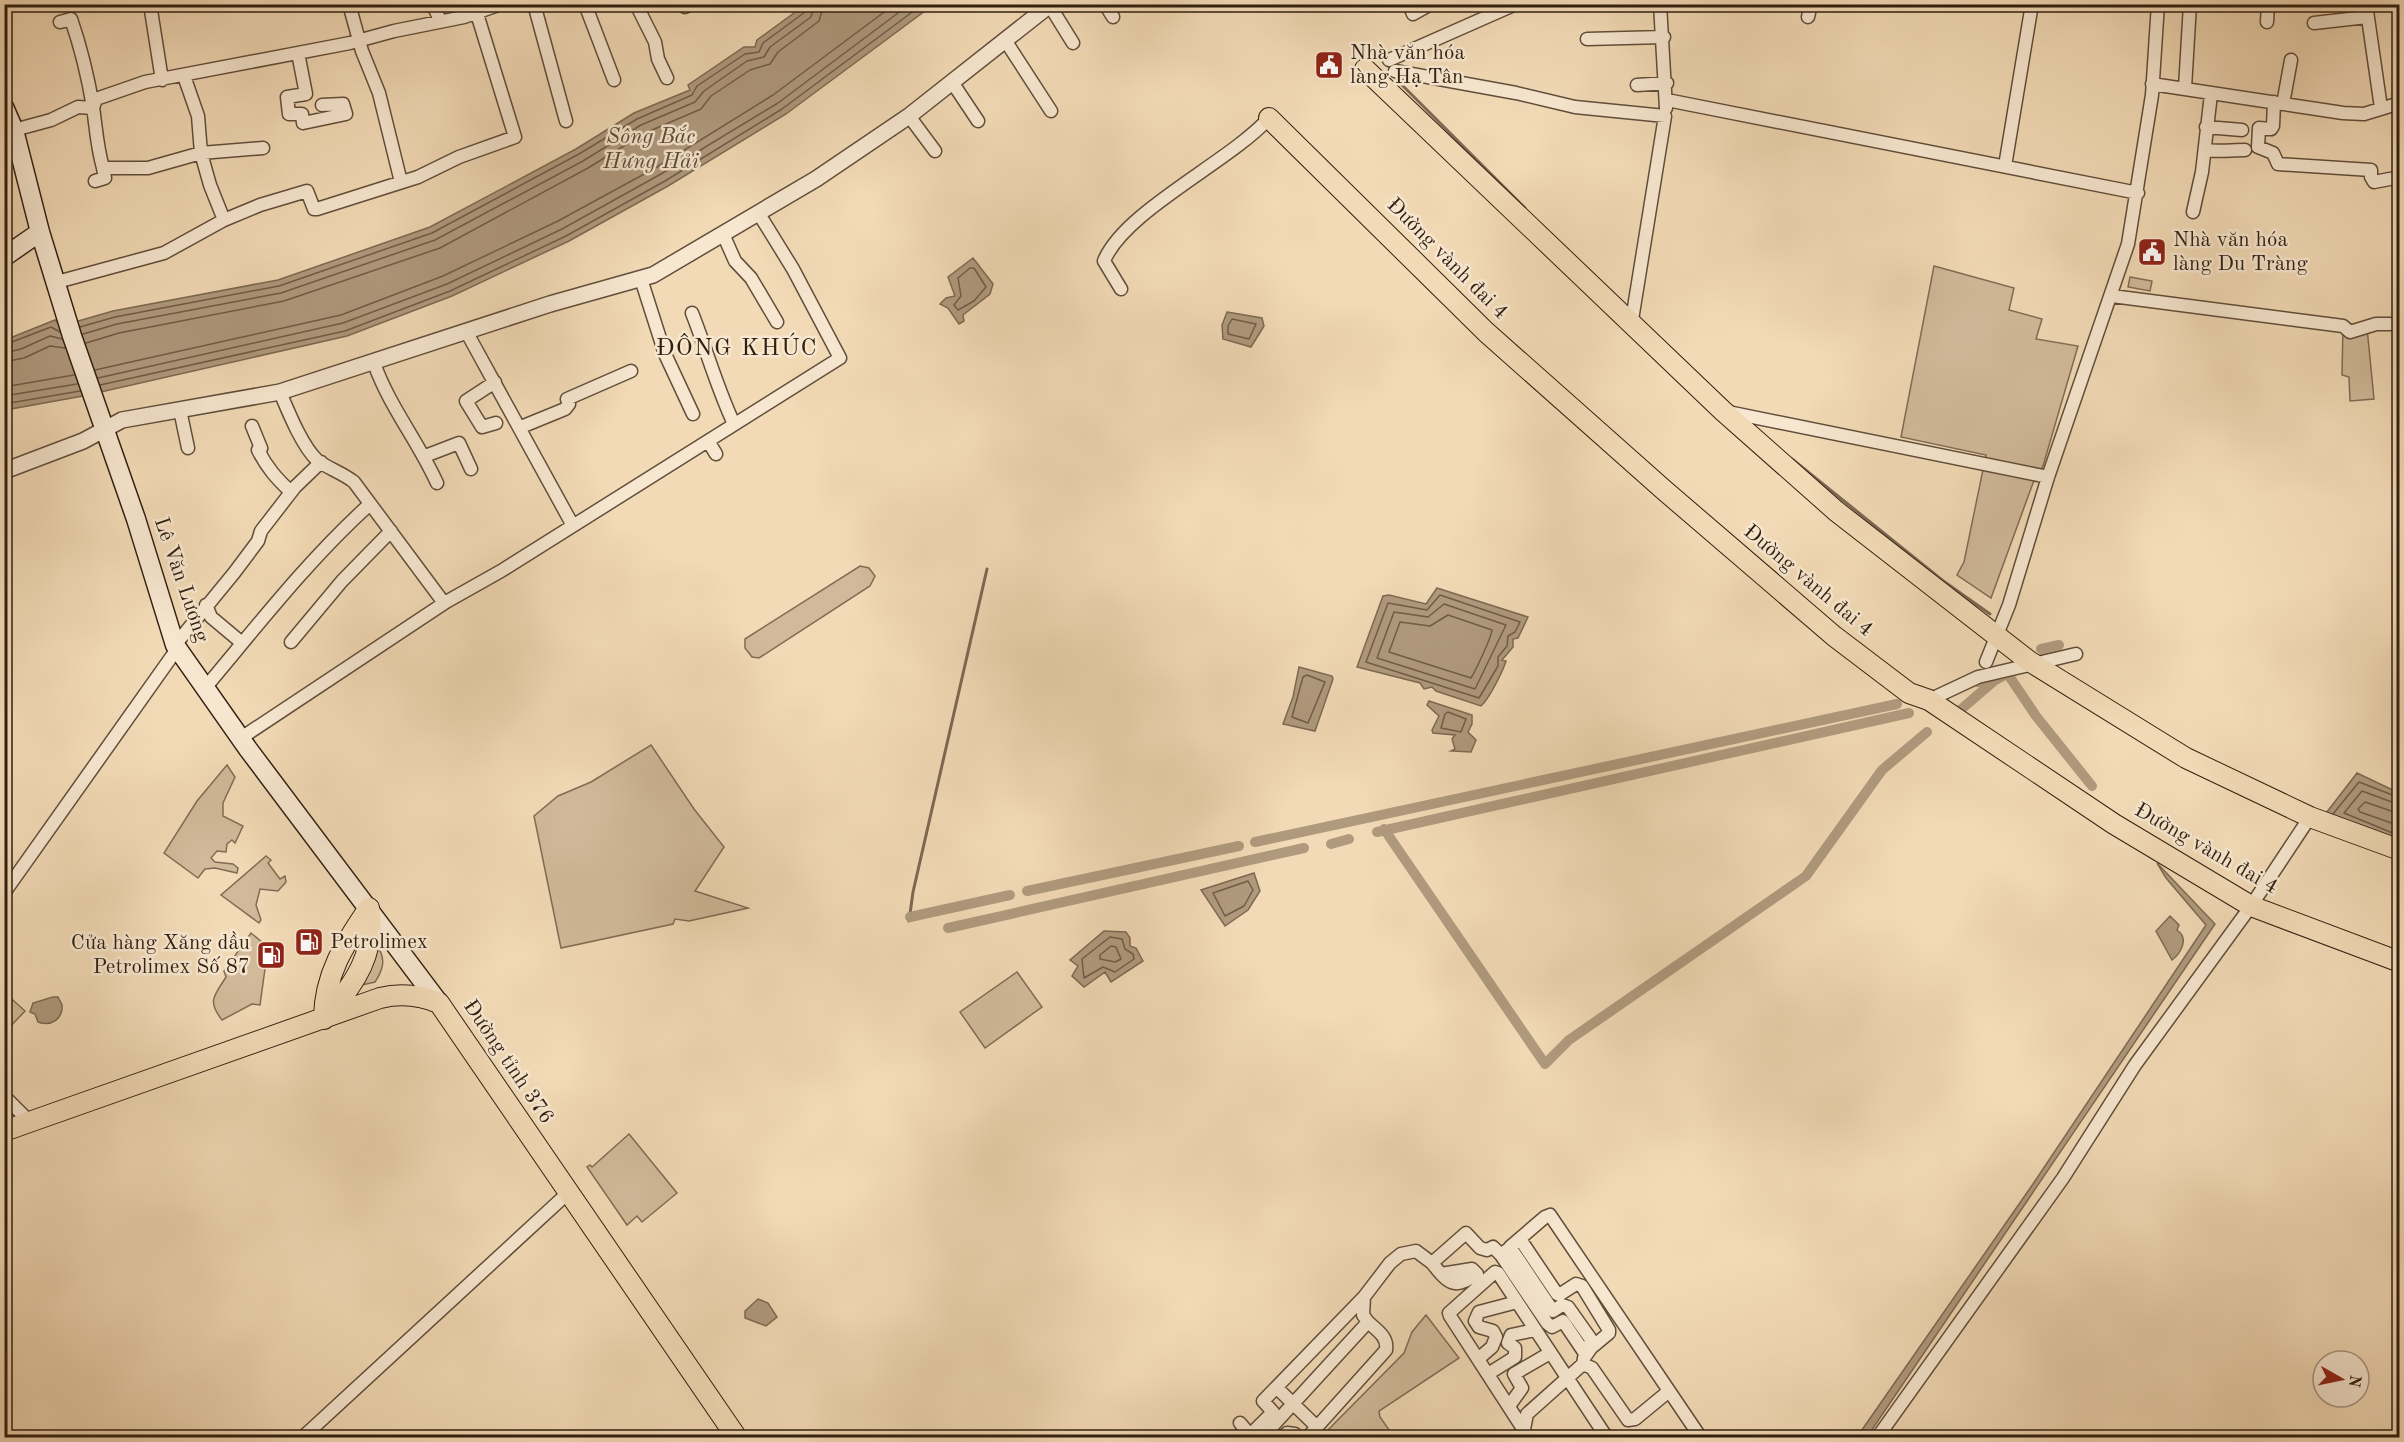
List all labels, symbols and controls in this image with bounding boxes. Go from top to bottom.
place label: Nhà văn hóa làng Hạ Tân [1350,43,1465,88]
public building icon: Nhà văn hóa làng Hạ Tân [1313,49,1345,81]
water label: Sông Bắc Hưng Hải [602,124,700,173]
street label: Đường vành đai 4 [1382,194,1512,324]
place label: Nhà văn hóa làng Du Tràng [2173,230,2308,275]
public building icon: Nhà văn hóa làng Du Tràng [2136,236,2168,268]
district label: ĐÔNG KHÚC [656,332,818,361]
street label: Lê Văn Lương [150,515,212,646]
street label: Đường vành đai 4 [1739,521,1877,641]
street label: Đường vành đai 4 [2131,800,2281,898]
fuel station icon: Petrolimex [293,926,325,958]
place label: Cửa hàng Xăng dầu Petrolimex Số 87 [71,931,250,978]
place label: Petrolimex [330,932,428,953]
fuel station icon: Cửa hàng Xăng dầu Petrolimex Số 87 [255,939,287,971]
street label: Đường tỉnh 376 [459,996,557,1128]
north arrow [2311,1349,2371,1409]
text: N [2345,1374,2363,1389]

